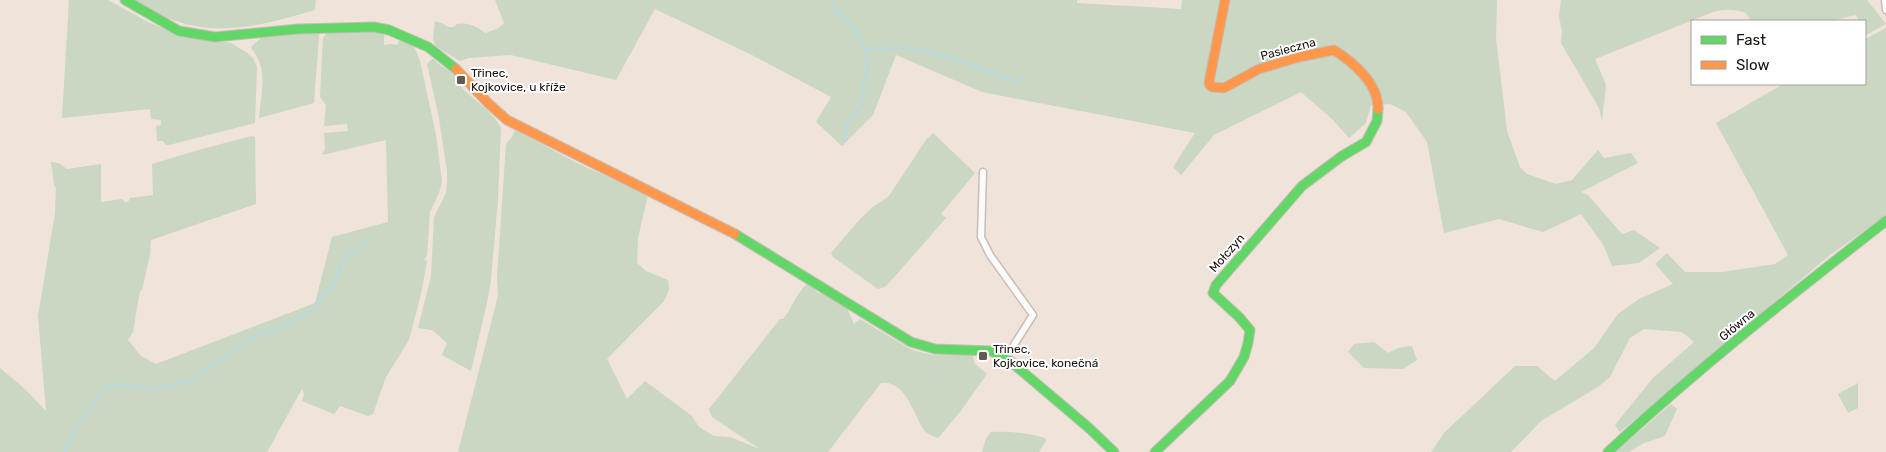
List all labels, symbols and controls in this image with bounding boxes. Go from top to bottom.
legend [1691,20,1866,85]
text: Fast [1736,31,1766,49]
street label: Pasieczna [1259,35,1317,63]
text: Slow [1736,56,1769,74]
place label: Třinec, Kojkovice, u kříže [471,66,566,94]
marker: Třinec, Kojkovice, u kříže [455,74,467,86]
street label: Mołczyn [1207,231,1247,275]
street label: Główna [1717,306,1757,344]
place label: Třinec, Kojkovice, konečná [993,342,1098,370]
marker: Třinec, Kojkovice, konečná [977,350,989,362]

